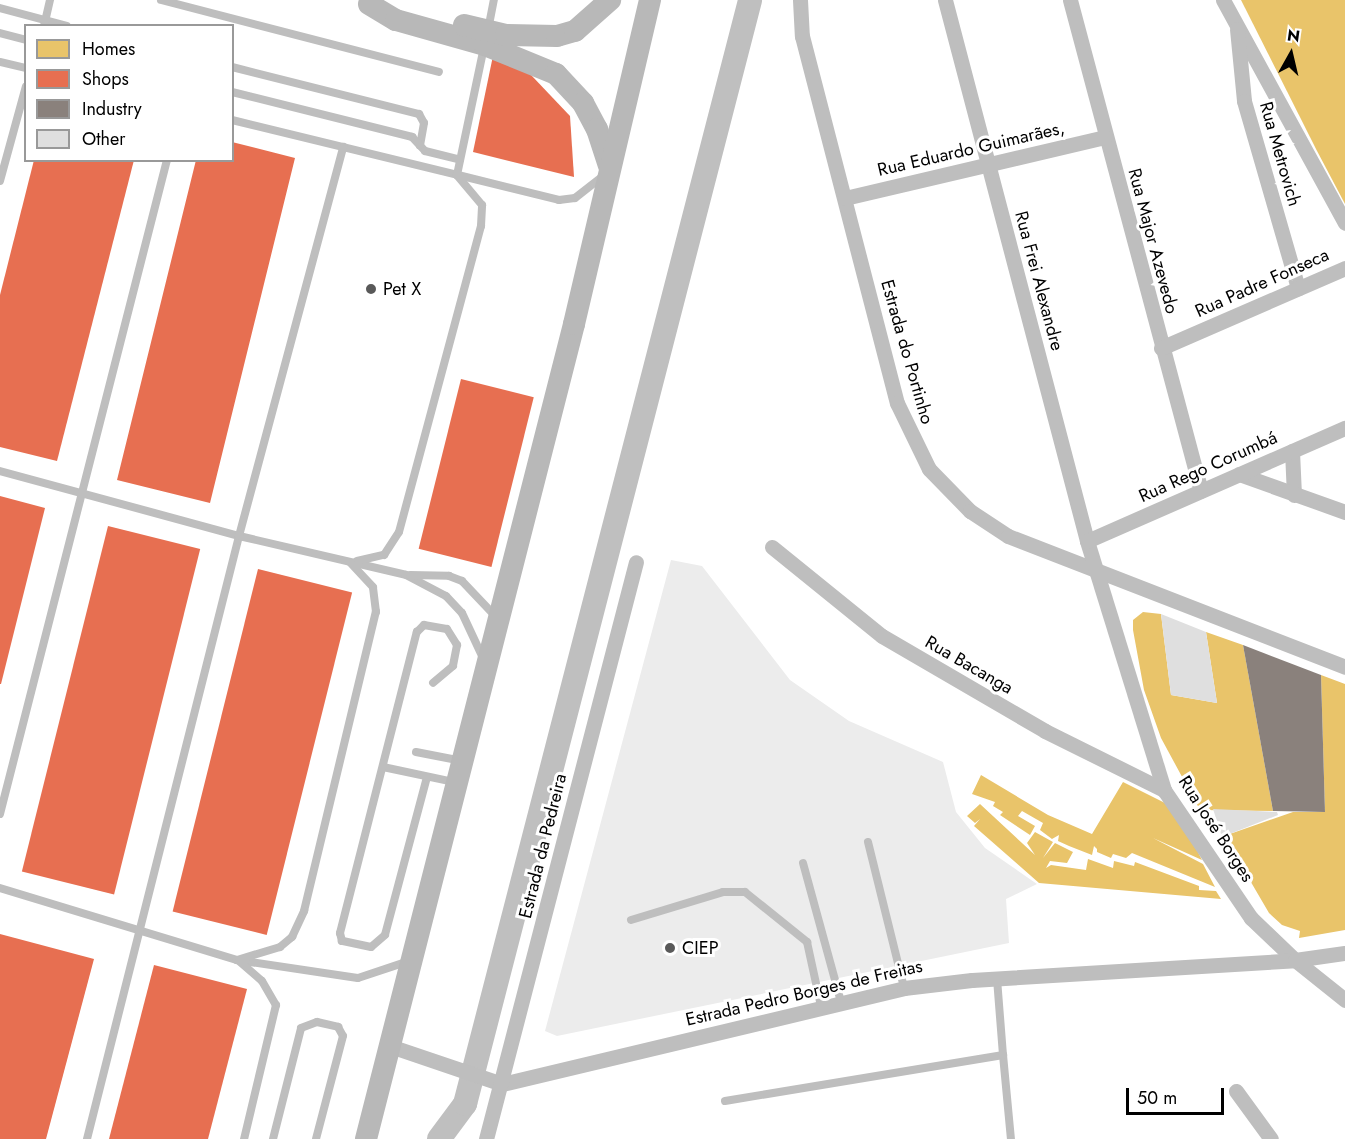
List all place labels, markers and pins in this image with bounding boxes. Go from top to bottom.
place label: Pet X [383,278,421,300]
marker: Pet X [364,282,378,296]
place label: CIEP [682,937,719,959]
marker: CIEP [663,941,677,955]

